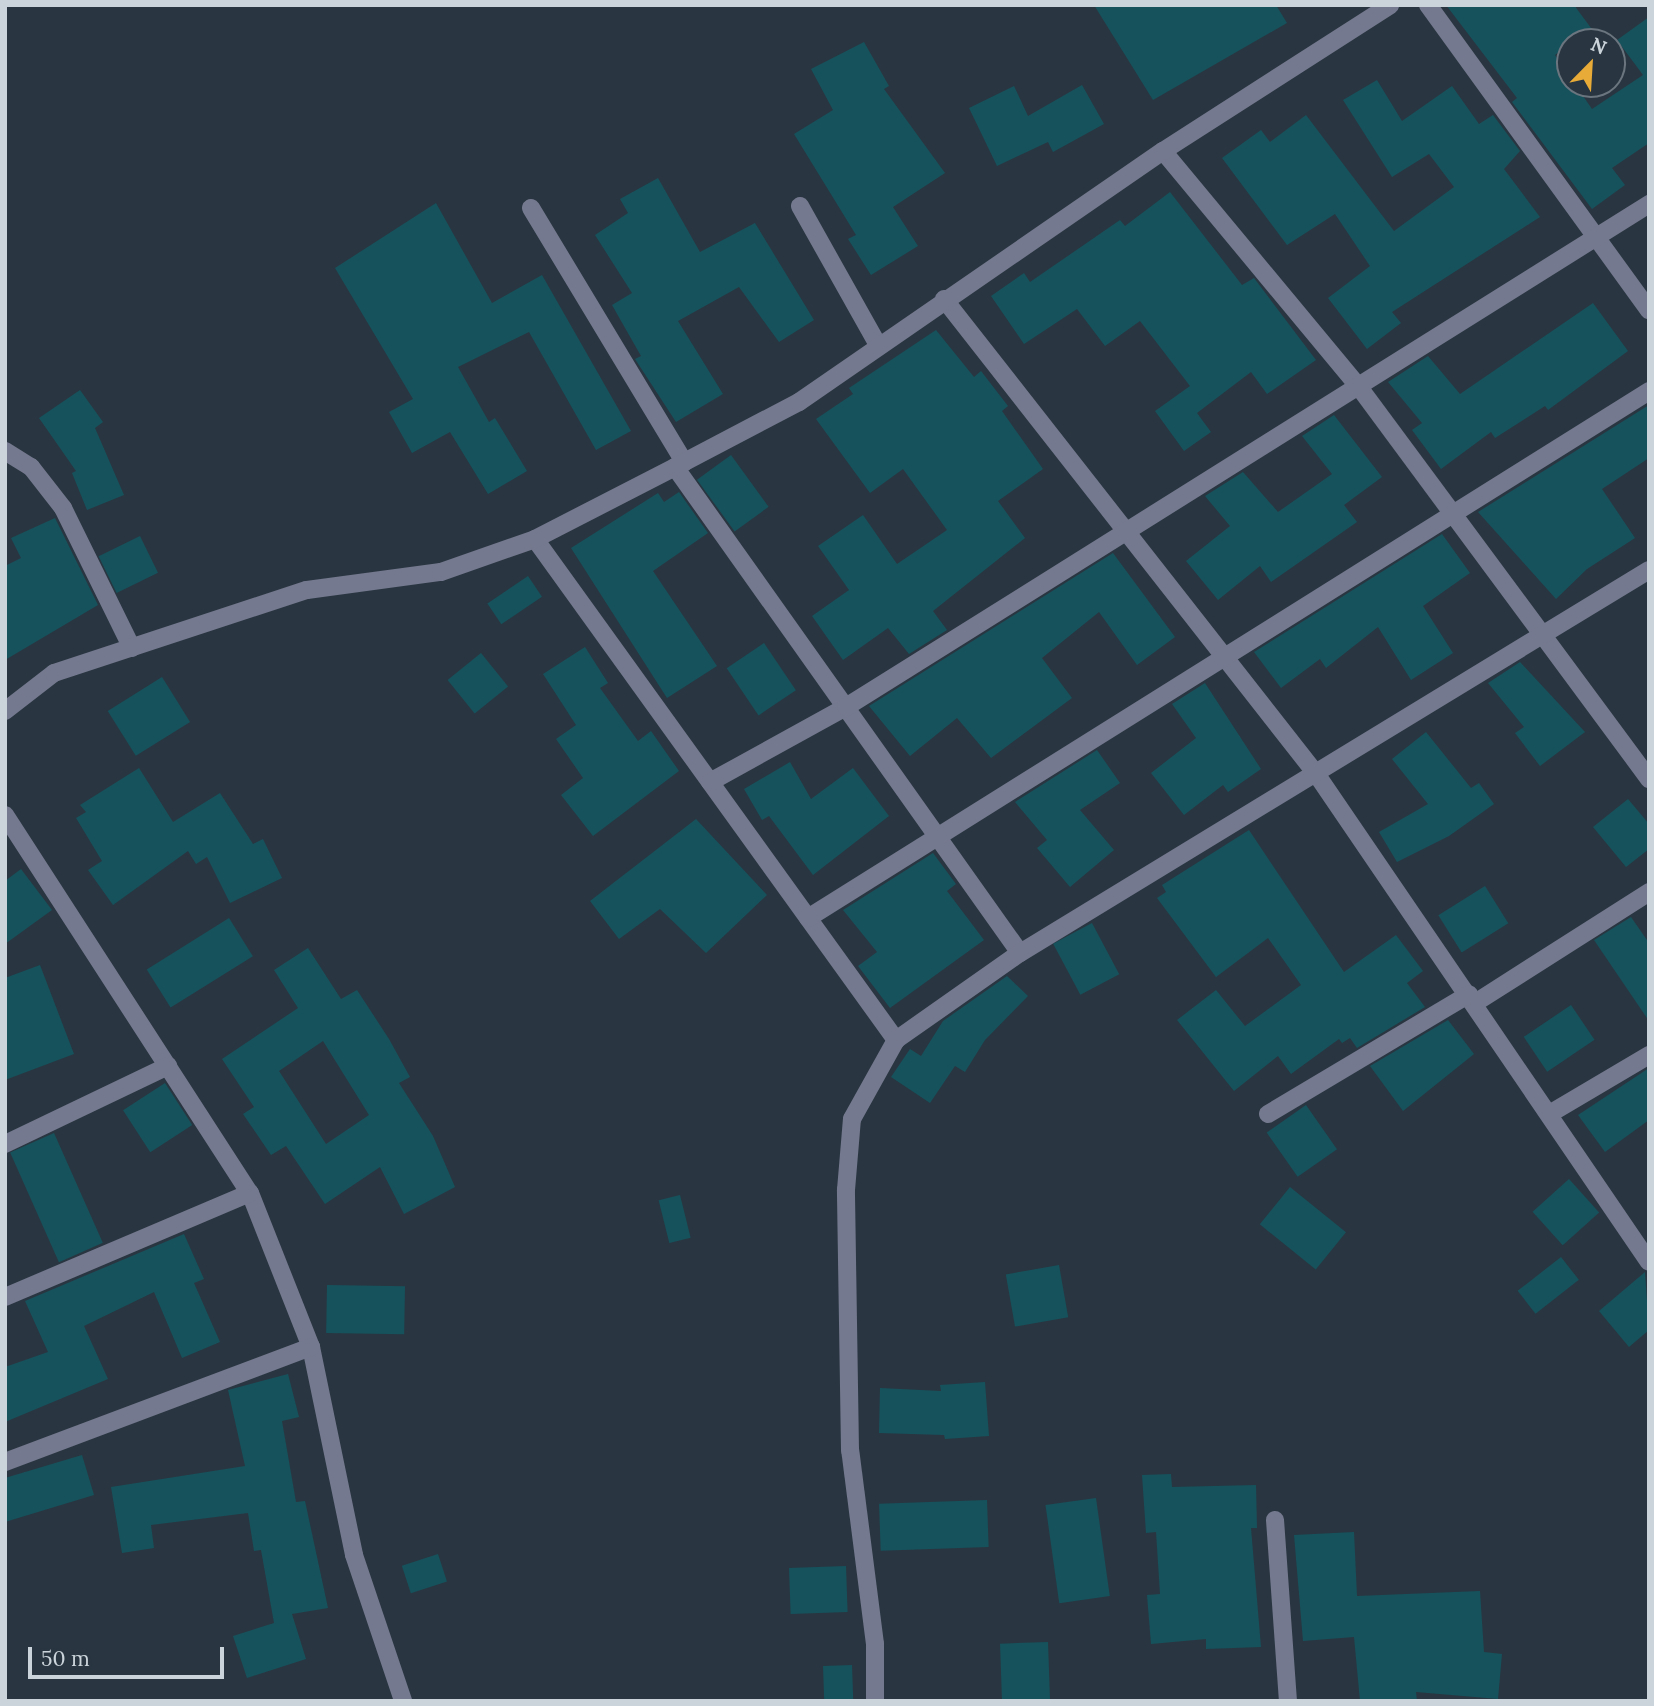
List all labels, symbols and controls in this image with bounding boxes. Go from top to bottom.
north arrow [1556,28,1626,98]
text: N [1587,32,1610,60]
scale bar [32,1632,228,1676]
text: 50 m [41,1645,90,1672]

